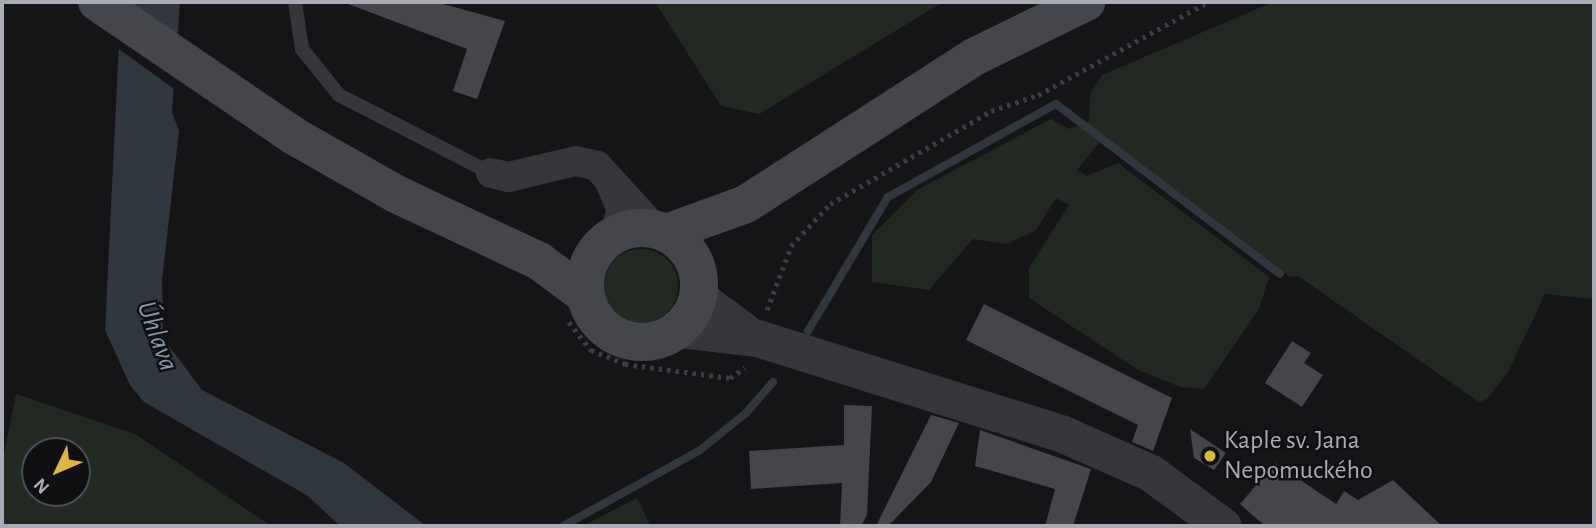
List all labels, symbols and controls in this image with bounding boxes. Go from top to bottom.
water label: Úhlava [129,297,185,375]
place label: Kaple sv. Jana Nepomuckého [1224,425,1373,486]
north arrow [21,437,91,507]
marker: Kaple sv. Jana Nepomuckého [1202,448,1218,464]
text: N [31,474,53,497]

